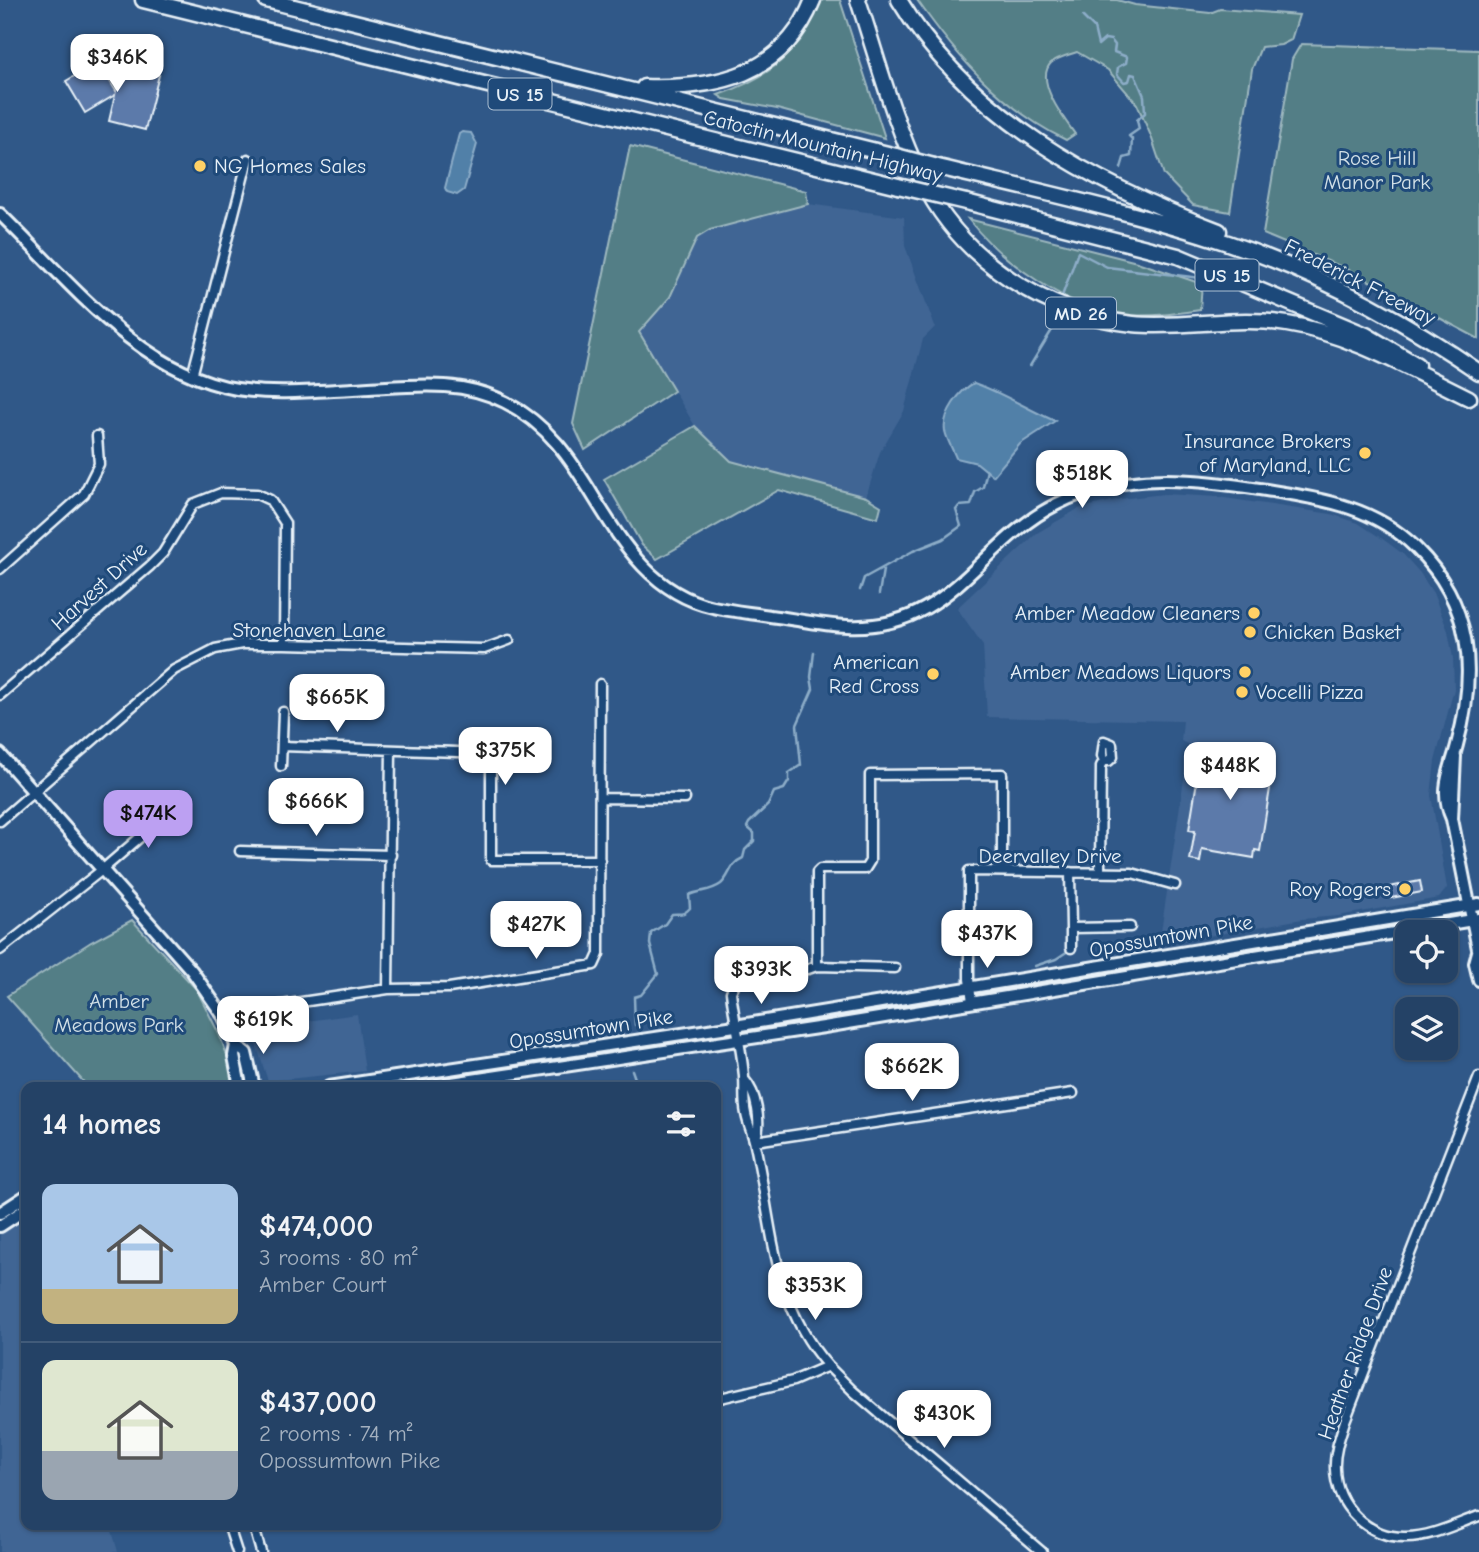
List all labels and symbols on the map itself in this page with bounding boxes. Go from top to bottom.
pin: $346K [68,34,166,94]
road number: US 15 [489,78,552,110]
street label: Catoctin Mountain Highway [701,105,945,187]
park label: Rose Hill Manor Park [1324,146,1430,194]
place label: NG Homes Sales [214,154,366,178]
marker: NG Homes Sales [192,158,208,174]
street label: Frederick Freeway [1281,234,1440,331]
road number: US 15 [1196,260,1258,290]
road number: MD 26 [1046,298,1116,328]
place label: Insurance Brokers of Maryland, LLC [1184,429,1351,477]
marker: Insurance Brokers of Maryland, LLC [1357,445,1373,461]
pin: $518K [1033,450,1131,510]
street label: Harvest Drive [46,537,152,635]
place label: Amber Meadow Cleaners [1015,601,1240,625]
marker: Amber Meadow Cleaners [1246,605,1262,621]
street label: Stonehaven Lane [233,618,385,642]
place label: Chicken Basket [1264,620,1402,644]
marker: Chicken Basket [1242,624,1258,640]
place label: American Red Cross [829,650,919,698]
place label: Amber Meadows Liquors [1010,660,1231,684]
marker: Amber Meadows Liquors [1237,664,1253,680]
marker: American Red Cross [925,666,941,682]
pin: $665K [288,674,386,734]
place label: Vocelli Pizza [1256,680,1364,704]
marker: Vocelli Pizza [1234,684,1250,700]
pin: $375K [456,728,554,787]
pin: $448K [1181,742,1279,802]
pin: $666K [267,778,365,838]
pin: $474K [99,790,197,850]
street label: Deervalley Drive [978,844,1122,868]
place label: Roy Rogers [1289,877,1391,901]
marker: Roy Rogers [1397,881,1413,897]
pin: $427K [487,902,585,961]
street label: Opossumtown Pike [1087,910,1255,962]
pin: $437K [938,911,1036,970]
pin: $393K [712,946,810,1006]
park label: Amber Meadows Park [54,989,184,1037]
pin: $619K [214,996,312,1056]
street label: Opossumtown Pike [507,1004,675,1054]
pin: $662K [863,1044,961,1103]
pin: $353K [766,1262,864,1322]
street label: Heather Ridge Drive [1313,1263,1397,1443]
pin: $430K [895,1390,993,1450]

